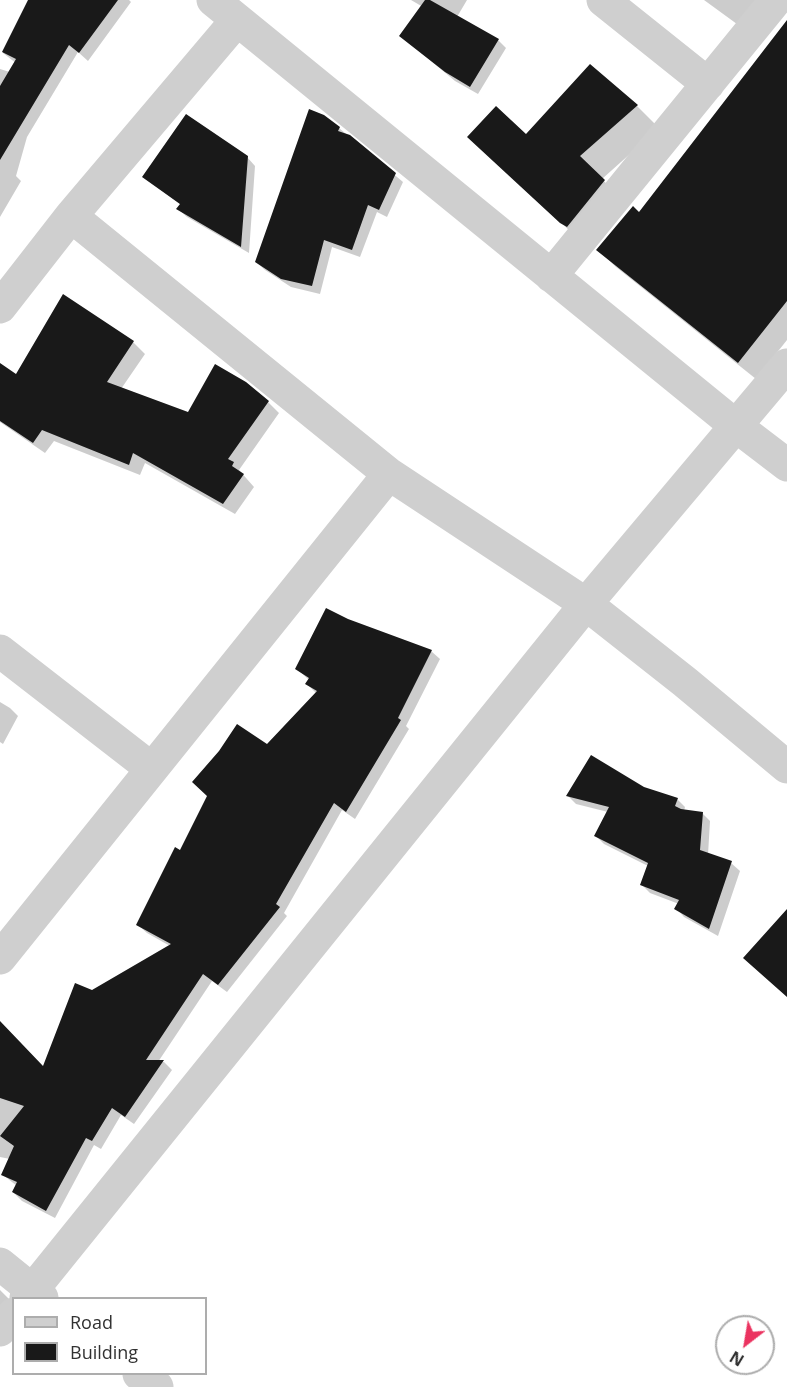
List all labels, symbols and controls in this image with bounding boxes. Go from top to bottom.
legend [12,1297,207,1375]
text: Road [70,1310,113,1334]
north arrow [715,1315,775,1375]
text: Building [70,1340,138,1364]
text: N [726,1346,748,1371]

